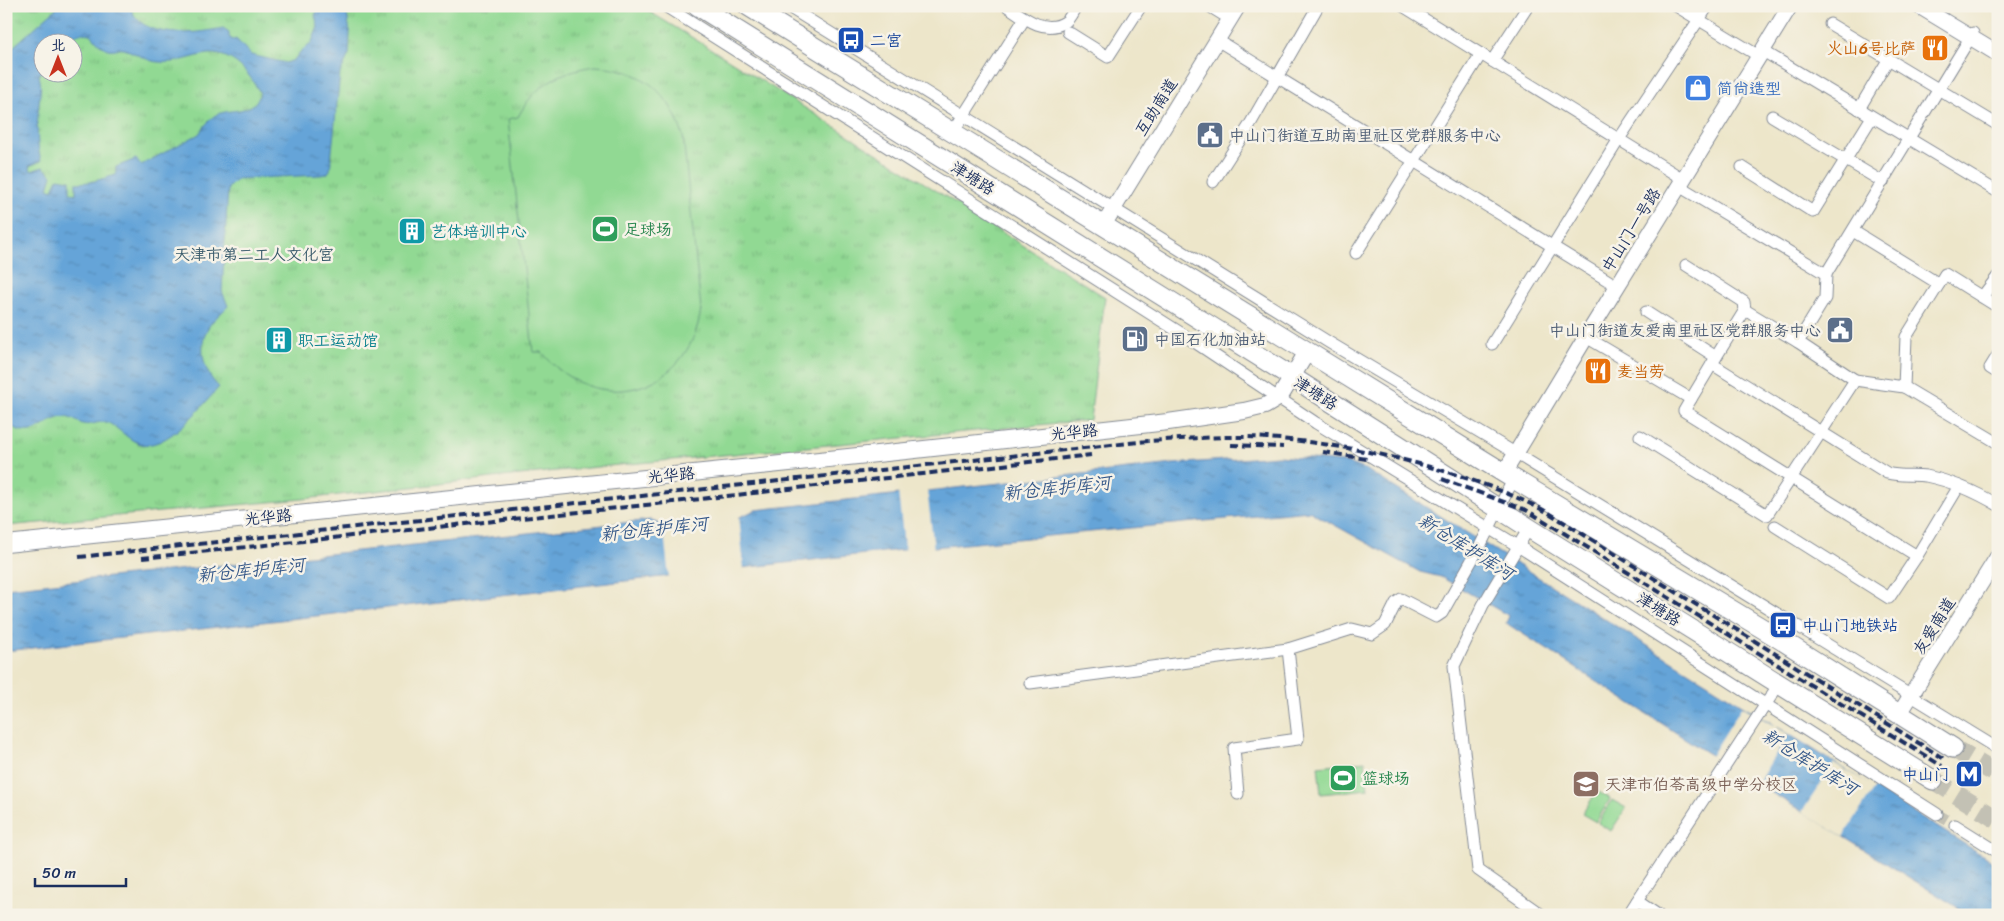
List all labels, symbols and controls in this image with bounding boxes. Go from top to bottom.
bus stop icon: 二宫 [836,25,866,55]
place label: 二宫 [870,26,902,55]
north arrow [32,32,82,82]
text: 北 [51,33,65,58]
restaurant icon: 火山6号比萨 [1920,33,1950,63]
place label: 火山6号比萨 [1827,34,1916,63]
street label: 互助南道 [1127,72,1185,142]
shop icon: 简尚造型 [1683,73,1713,103]
place label: 简尚造型 [1717,74,1781,103]
public building icon: 中山门街道互助南里社区党群服务中心 [1195,120,1225,150]
place label: 中山门街道互助南里社区党群服务中心 [1229,121,1501,150]
street label: 津塘路 [945,153,1001,203]
street label: 中山门一号路 [1593,182,1669,278]
sports icon: 足球场 [590,214,620,244]
place label: 足球场 [624,215,672,244]
building icon: 艺体培训中心 [397,216,427,246]
place label: 艺体培训中心 [431,217,527,246]
park label: 天津市第二工人文化宫 [174,240,334,269]
public building icon: 中山门街道友爱南里社区党群服务中心 [1825,315,1855,345]
place label: 中山门街道友爱南里社区党群服务中心 [1549,316,1821,345]
fuel station icon: 中国石化加油站 [1120,324,1150,354]
building icon: 职工运动馆 [264,325,294,355]
place label: 中国石化加油站 [1154,325,1266,354]
place label: 职工运动馆 [298,326,378,355]
restaurant icon: 麦当劳 [1583,356,1613,386]
place label: 麦当劳 [1617,357,1665,386]
street label: 津塘路 [1288,368,1344,418]
street label: 光华路 [1049,415,1099,449]
street label: 光华路 [646,458,696,492]
water label: 新仓库护库河 [1002,466,1115,510]
street label: 光华路 [243,500,293,534]
water label: 新仓库护库河 [1412,505,1523,591]
water label: 新仓库护库河 [599,507,712,551]
water label: 新仓库护库河 [196,548,309,592]
street label: 津塘路 [1631,584,1687,634]
street label: 友爱南道 [1905,591,1963,661]
bus stop icon: 中山门地铁站 [1768,610,1798,640]
place label: 中山门地铁站 [1802,611,1898,640]
water label: 新仓库护库河 [1756,720,1867,806]
metro station icon: 中山门 [1954,759,1984,789]
place label: 中山门 [1902,760,1950,789]
sports icon: 篮球场 [1328,763,1358,793]
place label: 篮球场 [1362,764,1410,793]
school or university icon: 天津市伯苓高级中学分校区 [1571,769,1601,799]
place label: 天津市伯苓高级中学分校区 [1605,770,1797,799]
scale bar [35,856,126,888]
text: 50 m [42,860,77,886]

